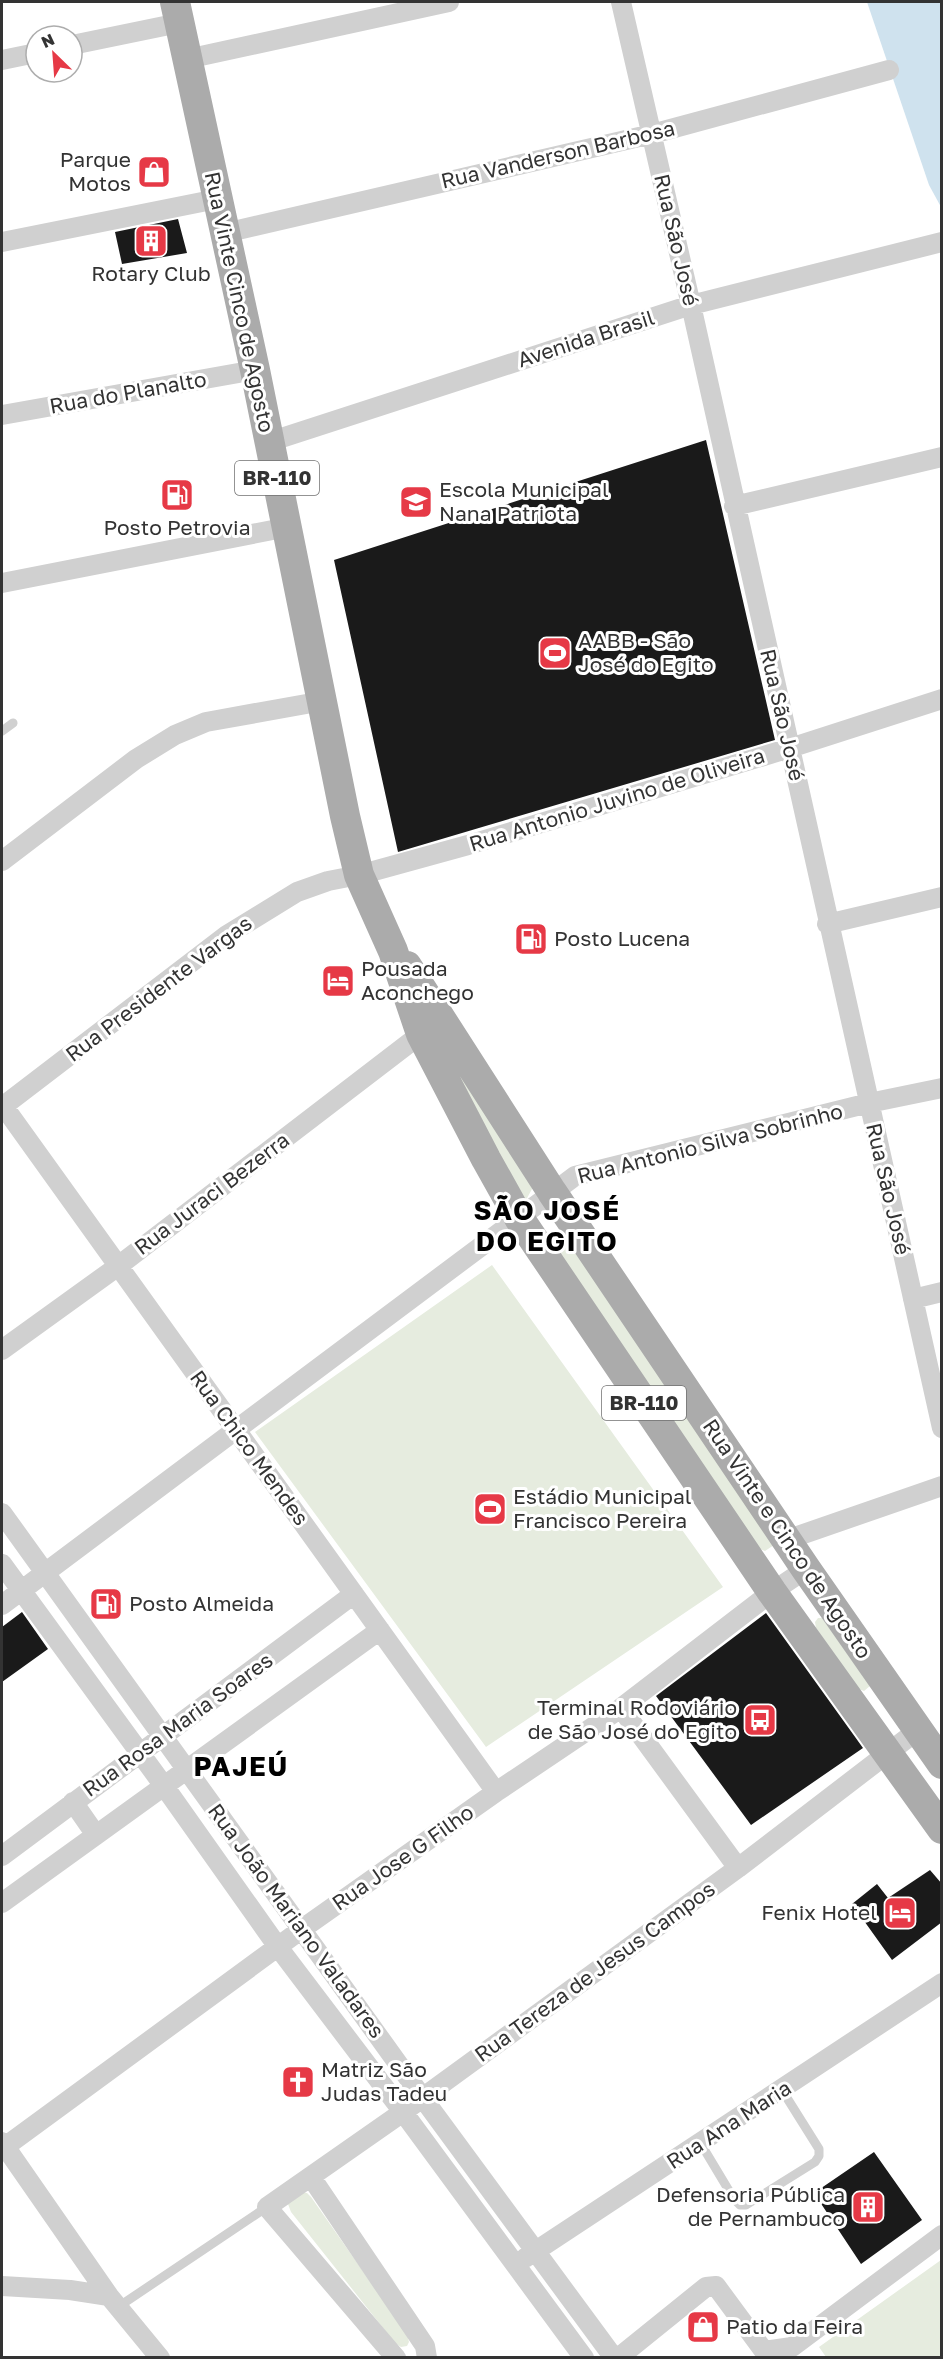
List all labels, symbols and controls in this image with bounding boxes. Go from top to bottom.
north arrow [24,24,84,84]
text: N [38,29,57,52]
street label: Rua Vanderson Barbosa [438,114,677,194]
place label: Parque Motos [60,146,131,196]
shop icon: Parque Motos [136,154,172,190]
street label: Rua Vinte Cinco de Agosto [200,169,280,435]
street label: Rua São José [649,171,705,308]
building icon: Rotary Club [133,223,169,259]
place label: Rotary Club [91,260,211,286]
street label: Avenida Brasil [514,304,657,372]
street label: Rua do Planalto [47,365,208,419]
road number: BR-110 [235,461,319,495]
place label: Escola Municipal Nana Patriota [439,476,609,526]
fuel station icon: Posto Petrovia [159,477,195,513]
school or university icon: Escola Municipal Nana Patriota [398,484,434,520]
place label: Posto Petrovia [103,514,251,540]
place label: AABB - São José do Egito [578,627,714,677]
sports icon: AABB - São José do Egito [537,635,573,671]
street label: Rua São José [755,646,811,783]
street label: Rua Antonio Juvino de Oliveira [466,742,768,856]
street label: Rua Presidente Vargas [60,910,257,1067]
fuel station icon: Posto Lucena [513,921,549,957]
place label: Posto Lucena [554,925,690,951]
place label: Pousada Aconchego [361,955,474,1005]
hotel icon: Pousada Aconchego [320,963,356,999]
street label: Rua Antonio Silva Sobrinho [574,1097,845,1189]
street label: Rua São José [861,1120,917,1257]
street label: Rua Juraci Bezerra [129,1126,294,1260]
district label: SÃO JOSÉ DO EGITO [473,1194,621,1257]
street label: Rua Chico Mendes [185,1365,315,1530]
road number: BR-110 [602,1386,686,1420]
street label: Rua Vinte e Cinco de Agosto [698,1414,878,1663]
place label: Estádio Municipal Francisco Pereira [513,1483,691,1533]
sports icon: Estádio Municipal Francisco Pereira [472,1491,508,1527]
fuel station icon: Posto Almeida [88,1586,124,1622]
place label: Posto Almeida [129,1590,274,1616]
street label: Rua Rosa Maria Soares [77,1646,278,1802]
place label: Terminal Rodoviário de São José do Egito [528,1694,737,1744]
bus stop icon: Terminal Rodoviário de São José do Egito [742,1702,778,1738]
district label: PAJEÚ [193,1750,289,1782]
street label: Rua João Mariano Valadares [203,1798,391,2043]
street label: Rua Jose G Filho [327,1799,478,1916]
street label: Rua Tereza de Jesus Campos [469,1875,720,2067]
hotel icon: Fenix Hotel [882,1895,918,1931]
place label: Fenix Hotel [761,1899,877,1925]
place label: Matriz São Judas Tadeu [321,2056,447,2106]
church icon: Matriz São Judas Tadeu [280,2064,316,2100]
street label: Rua Ana Maria [661,2074,796,2174]
place label: Defensoria Pública de Pernambuco [656,2181,845,2231]
building icon: Defensoria Pública de Pernambuco [850,2189,886,2225]
shop icon: Patio da Feira [685,2309,721,2345]
place label: Patio da Feira [726,2313,863,2339]

